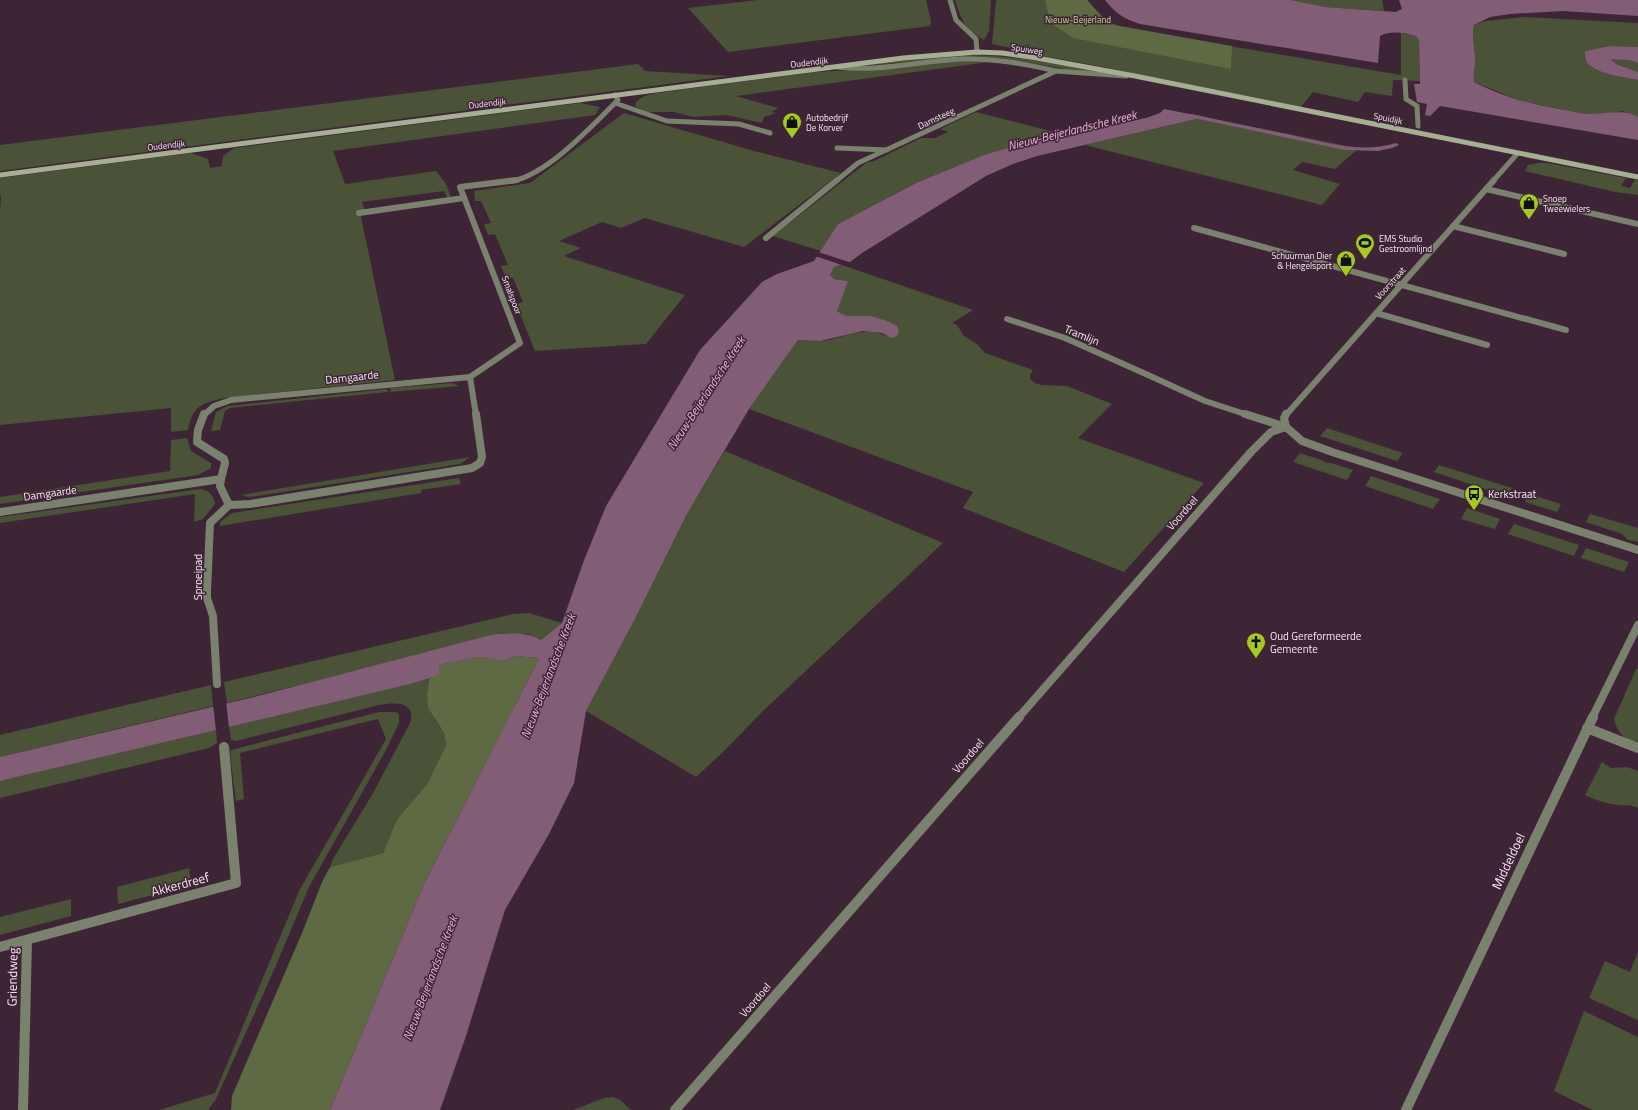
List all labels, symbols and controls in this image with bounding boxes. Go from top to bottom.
park label: Nieuw-Beijerland [1045,13,1111,26]
street label: Spuiweg [1010,40,1044,58]
street label: Oudendijk [789,53,829,71]
street label: Oudendijk [467,94,507,112]
street label: Damsteeg [916,104,957,132]
water label: Nieuw-Beijerlandsche Kreek [1006,104,1140,155]
street label: Spuidijk [1372,109,1404,127]
shop icon: Autobedrijf De Korver [781,111,803,139]
place label: Autobedrijf De Korver [806,111,848,134]
street label: Oudendijk [146,136,186,154]
shop icon: Snoep Tweewielers [1518,192,1540,220]
place label: Snoep Tweewielers [1543,192,1590,215]
sports icon: EMS Studio Gestroomlijnd [1354,232,1376,260]
place label: EMS Studio Gestroomlijnd [1379,232,1432,255]
place label: Schuurman Dier & Hengelsport [1271,249,1333,272]
shop icon: Schuurman Dier & Hengelsport [1335,249,1357,277]
street label: Voorstraat [1372,263,1409,302]
street label: Smalspoor [499,274,525,316]
street label: Tramlijn [1062,321,1102,349]
water label: Nieuw-Beijerlandsche Kreek [662,331,751,454]
street label: Damgaarde [325,366,380,388]
street label: Damgaarde [22,481,78,505]
bus stop icon: Kerkstraat [1463,483,1485,511]
place label: Kerkstraat [1488,486,1537,502]
street label: Voordoel [1162,492,1202,534]
street label: Sproeipad [190,554,206,600]
water label: Nieuw-Beijerlandsche Kreek [515,609,581,741]
place label: Oud Gereformeerde Gemeente [1270,628,1362,657]
church icon: Oud Gereformeerde Gemeente [1245,631,1267,659]
street label: Voordoel [948,735,988,777]
street label: Middeldoel [1486,829,1530,893]
street label: Akkerdreef [149,866,212,901]
water label: Nieuw-Beijerlandsche Kreek [397,911,463,1043]
street label: Griendweg [1,947,23,1007]
street label: Voordoel [735,979,775,1021]

